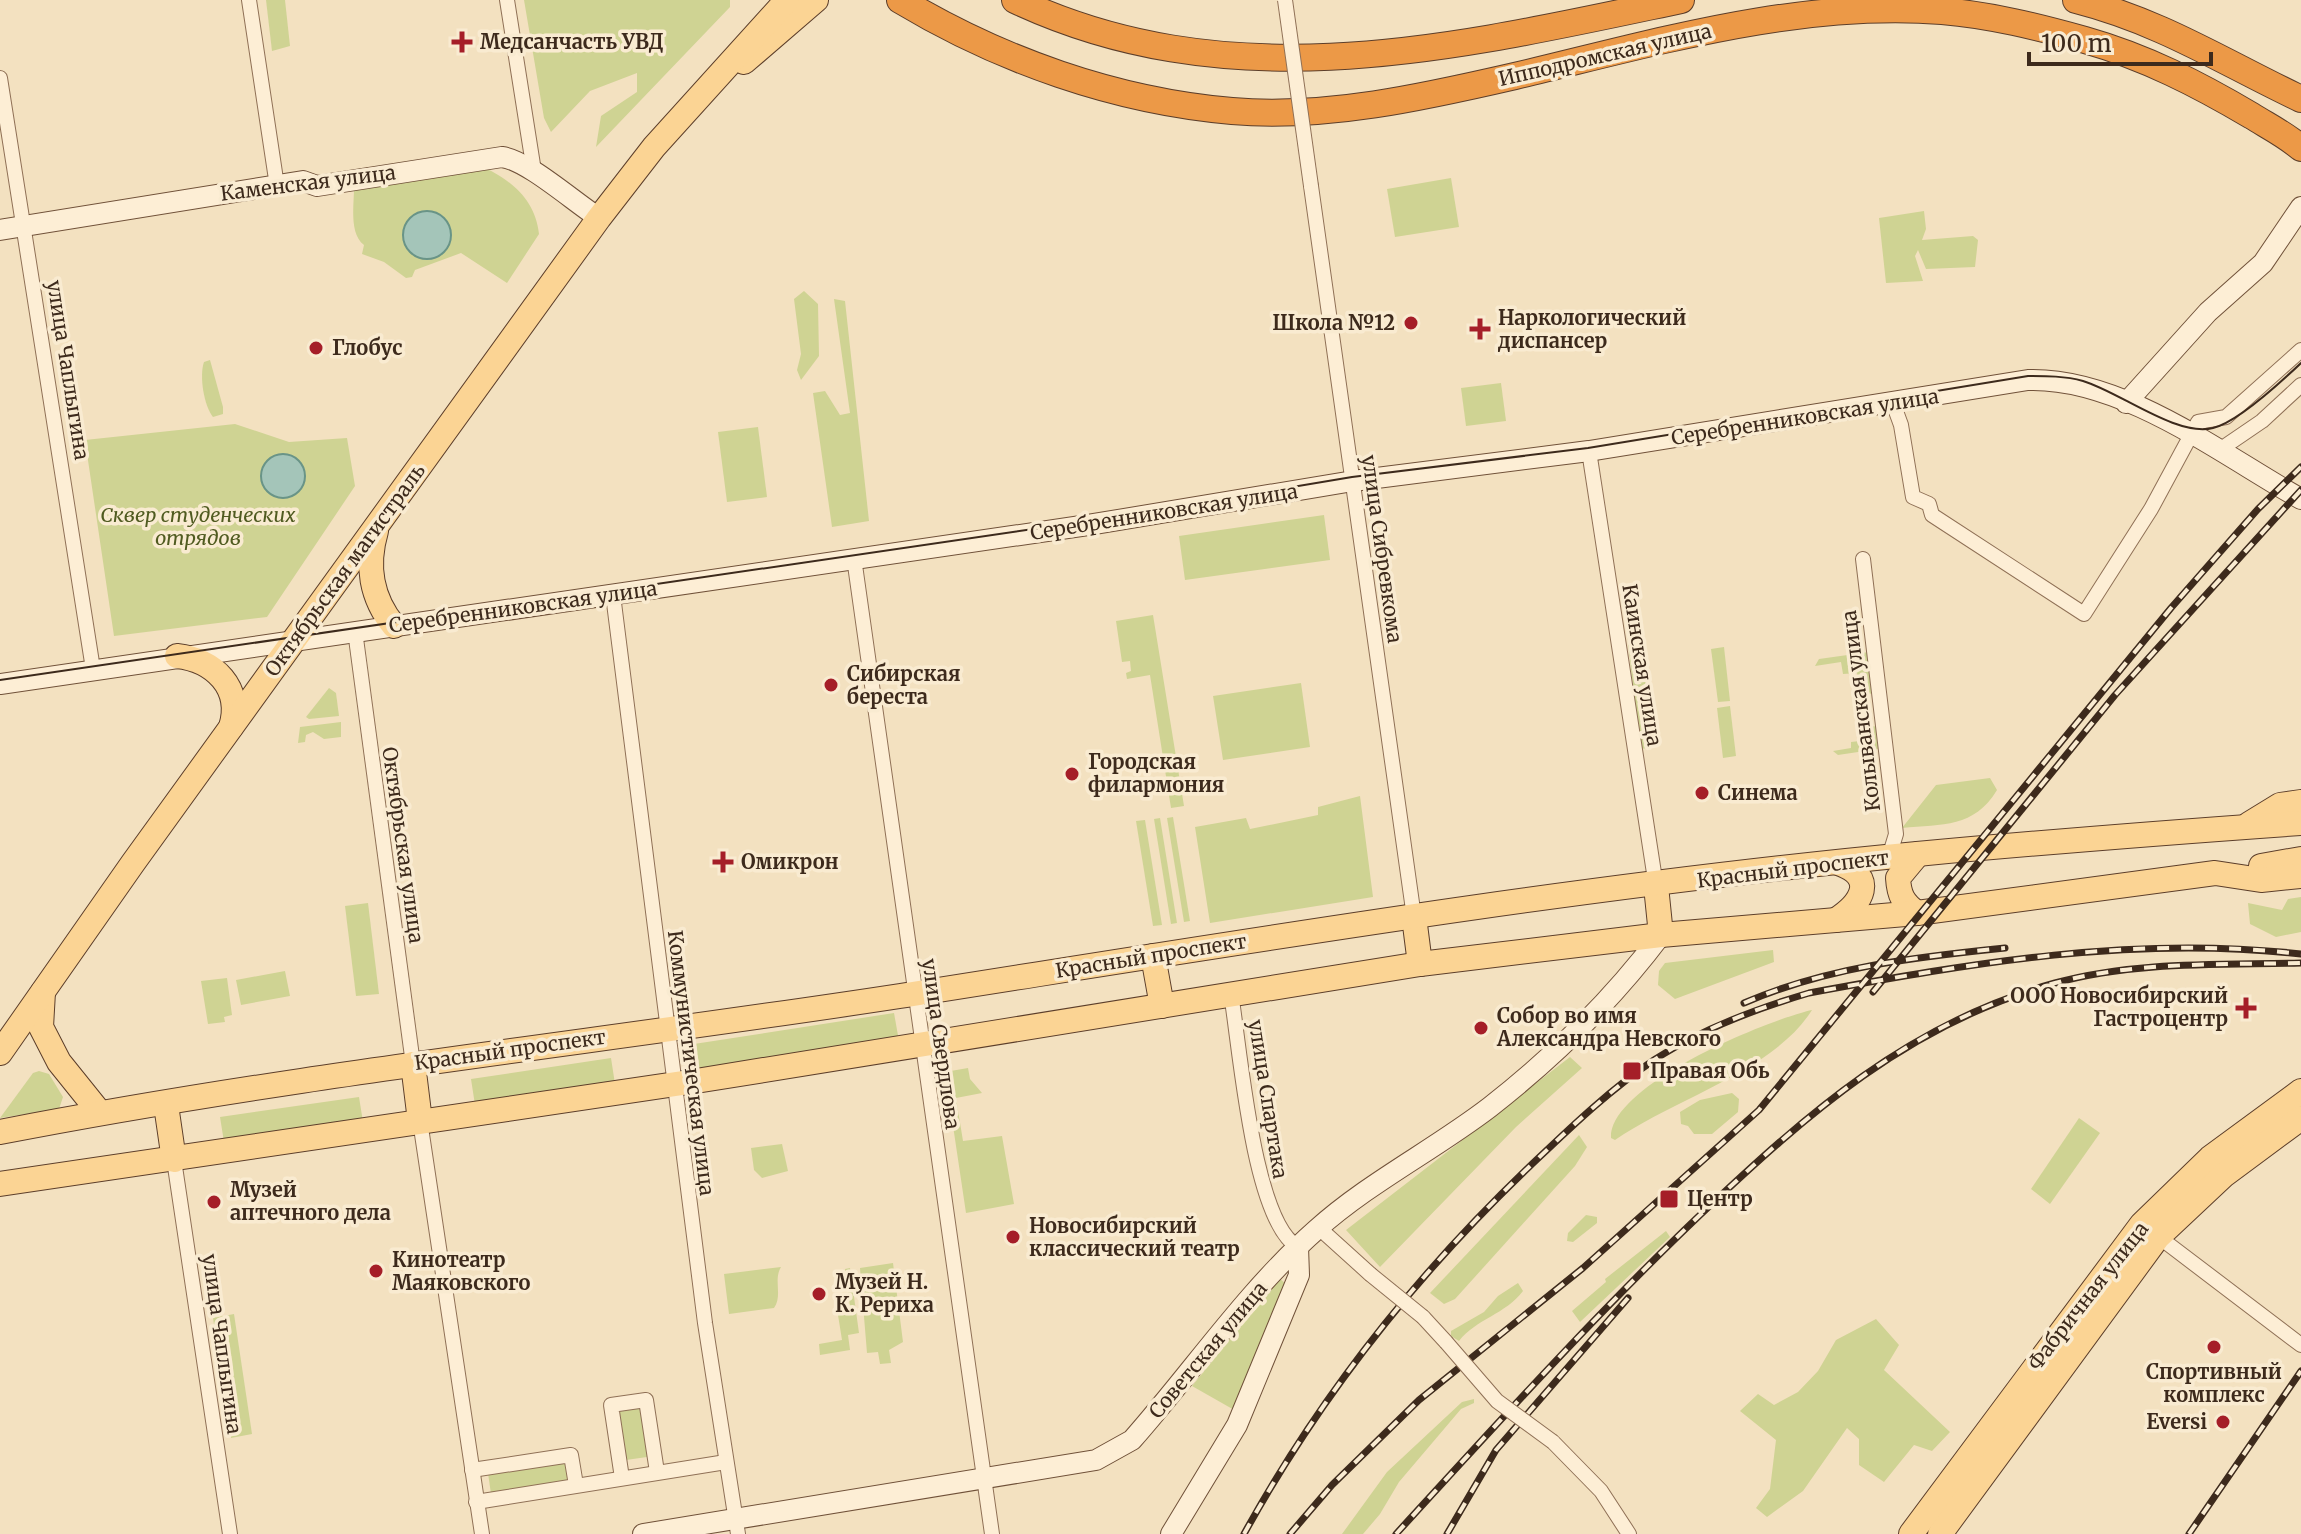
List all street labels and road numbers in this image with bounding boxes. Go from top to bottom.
street label: Ипподромская улица [1496,18,1714,91]
street label: Каменская улица [219,159,397,206]
street label: улица Чаплыгина [42,278,95,462]
street label: Серебренниковская улица [1669,383,1941,450]
street label: улица Сибревкома [1357,453,1408,645]
street label: Октябрьская магистраль [259,459,430,681]
street label: Серебренниковская улица [1028,478,1300,545]
street label: Серебренниковская улица [387,575,659,638]
street label: Каинская улица [1617,582,1668,748]
street label: Колыванская улица [1836,609,1885,813]
street label: Октябрьская улица [377,745,430,945]
street label: Красный проспект [1696,844,1890,893]
street label: Красный проспект [1054,928,1248,983]
street label: Коммунистическая улица [663,929,720,1197]
street label: улица Свердлова [917,957,966,1131]
street label: улица Спартака [1244,1018,1293,1181]
street label: Красный проспект [413,1024,607,1075]
street label: Фабричная улица [2022,1216,2153,1375]
street label: улица Чаплыгина [197,1252,248,1436]
street label: Советская улица [1143,1276,1272,1423]

